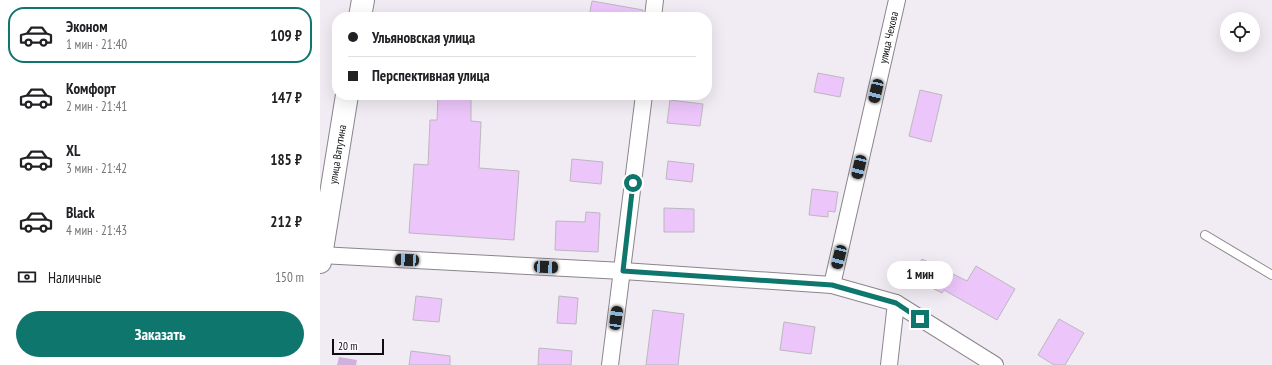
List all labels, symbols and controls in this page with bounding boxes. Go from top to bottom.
street label: улица Чехова [876,10,901,65]
map controls [1220,12,1260,52]
button: locate [1220,12,1260,52]
icon: car [18,17,54,53]
text: Эконом [66,17,107,36]
text: 109 ₽ [270,26,302,45]
text: Ульяновская улица [372,28,475,47]
text: 1 мин · 21:40 [66,36,127,53]
text: Перспективная улица [372,66,490,85]
car [867,78,885,104]
icon: car [18,79,54,115]
text: Комфорт [66,79,116,98]
text: 147 ₽ [271,88,302,107]
text: 2 мин · 21:41 [66,98,127,115]
street label: улица Ватутина [326,124,349,185]
icon: car [18,141,54,177]
text: XL [66,141,80,160]
text: 185 ₽ [270,150,302,169]
car [850,154,868,180]
text: 3 мин · 21:42 [66,160,127,177]
route start [624,174,642,192]
icon: car [18,203,54,239]
text: Black [66,203,95,222]
text: 212 ₽ [270,212,302,231]
text: 4 мин · 21:43 [66,222,127,239]
car [830,244,848,270]
car [395,253,419,267]
car [534,260,558,274]
callout: 1 мин [887,261,953,289]
icon: cash [16,266,38,288]
text: 1 мин [906,266,934,283]
text: Наличные [48,268,101,287]
text: 150 m [275,269,304,286]
car [608,305,624,331]
route end [911,310,929,328]
button: Заказать [16,311,304,357]
scale bar [332,337,384,356]
text: 20 m [338,339,357,353]

